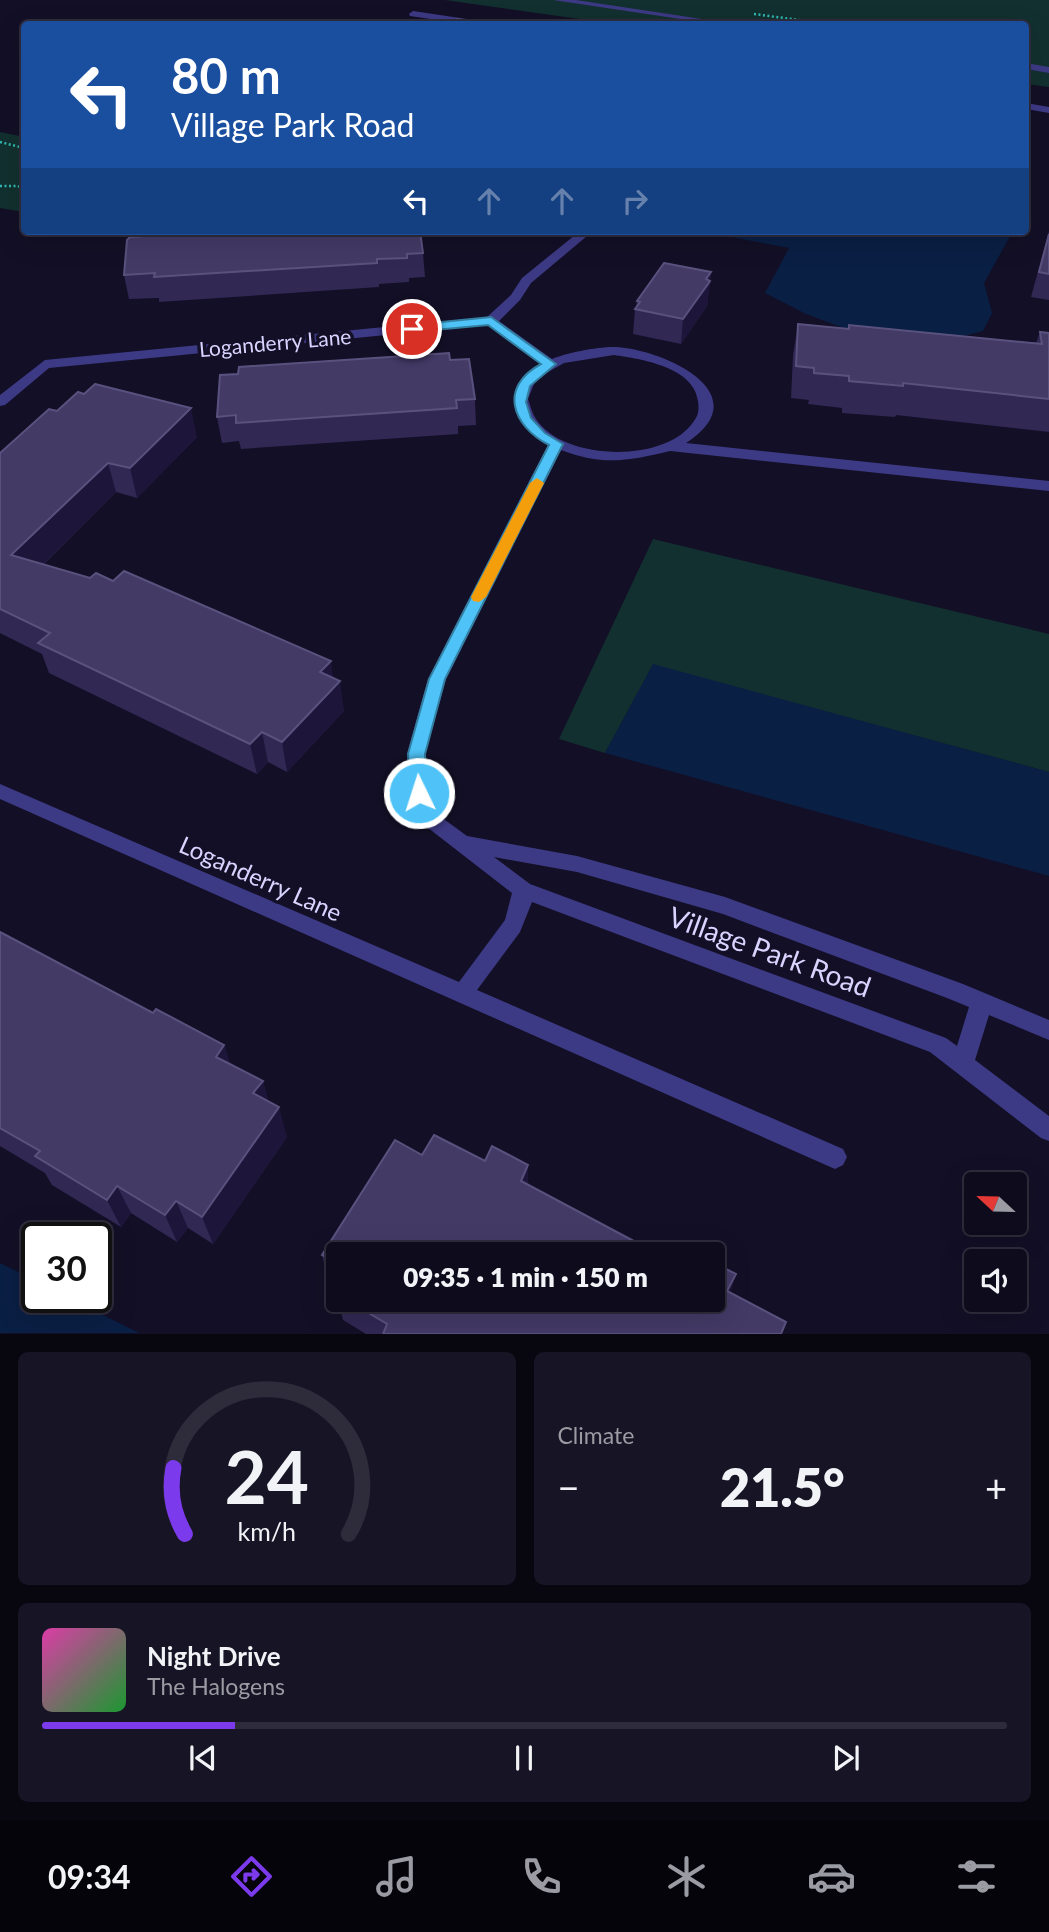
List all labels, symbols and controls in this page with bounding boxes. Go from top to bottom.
text: 80 m [171,46,281,104]
icon: left [56,49,147,140]
text: Village Park Road [171,105,415,144]
icon: left [397,182,435,220]
icon: ahead [470,182,508,220]
icon: ahead [543,182,581,220]
icon: right [616,182,654,220]
pin [382,299,442,359]
icon: arrive [393,310,431,348]
street label: Loganderry Lane [198,323,352,361]
position arrow [382,756,456,830]
street label: Loganderry Lane [175,829,347,927]
street label: Village Park Road [664,899,876,1003]
north arrow [964,1172,1027,1236]
map controls [964,1172,1027,1312]
speed limit sign: 30 [21,1222,112,1313]
button: sound [964,1249,1027,1312]
text: 09:35 · 1 min · 150 m [403,1261,648,1293]
text: Climate [558,1421,634,1449]
text: 24 [225,1433,309,1521]
text: 21.5° [720,1456,845,1518]
text: − [558,1464,580,1510]
text: + [985,1464,1007,1510]
text: km/h [237,1516,296,1546]
text: Night Drive [147,1640,281,1672]
text: The Halogens [147,1672,285,1700]
icon: previous [184,1739,222,1777]
icon: pause [505,1739,543,1777]
icon: next [827,1739,865,1777]
icon: directions [227,1852,276,1901]
icon: music [372,1852,421,1901]
icon: phone [517,1852,566,1901]
icon: climate [662,1852,711,1901]
icon: car [807,1852,856,1901]
icon: filters [952,1852,1001,1901]
text: 09:34 [48,1857,131,1896]

